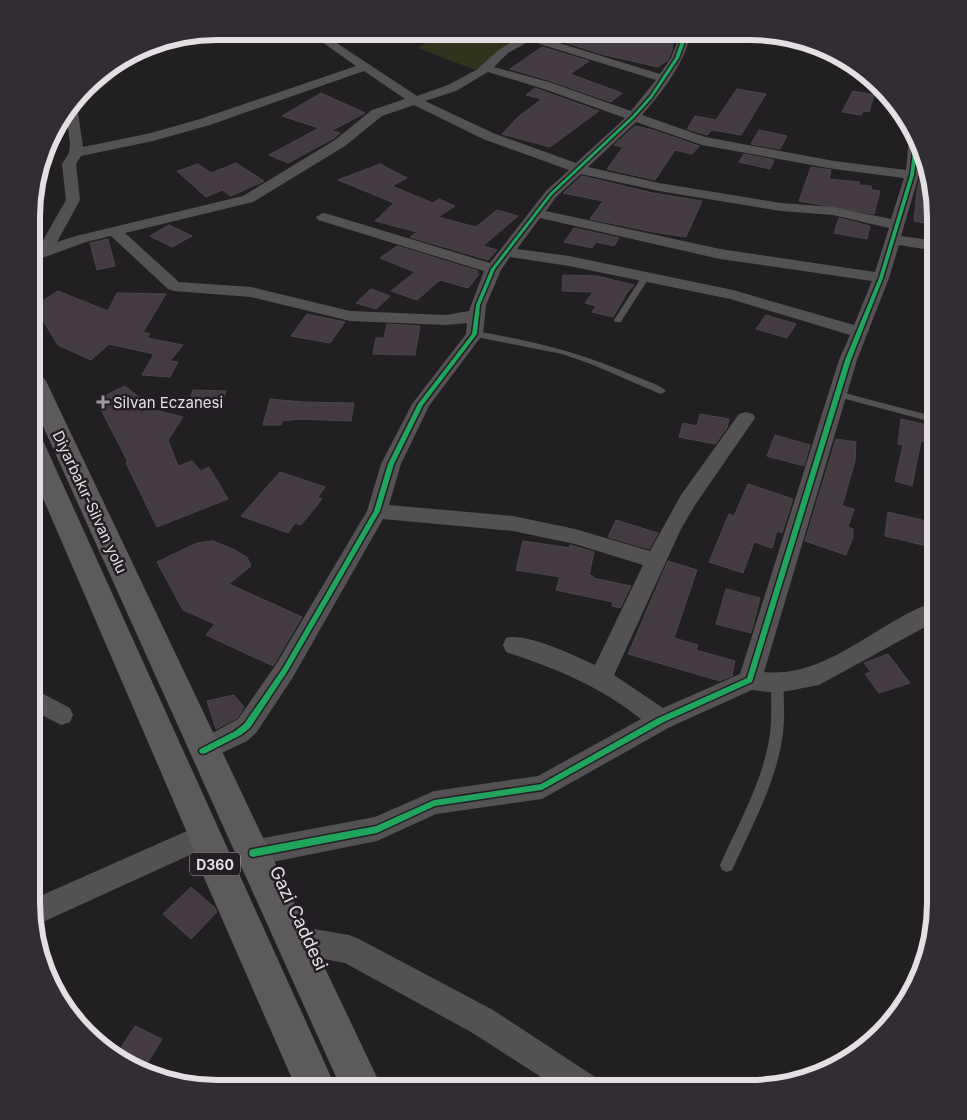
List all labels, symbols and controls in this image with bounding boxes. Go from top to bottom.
place label: Silvan Eczanesi [113,393,223,412]
marker: Silvan Eczanesi [97,396,109,408]
street label: Diyarbakır-Silvan yolu [49,428,131,576]
road number: D360 [190,852,240,876]
street label: Gazi Caddesi [266,863,332,973]

